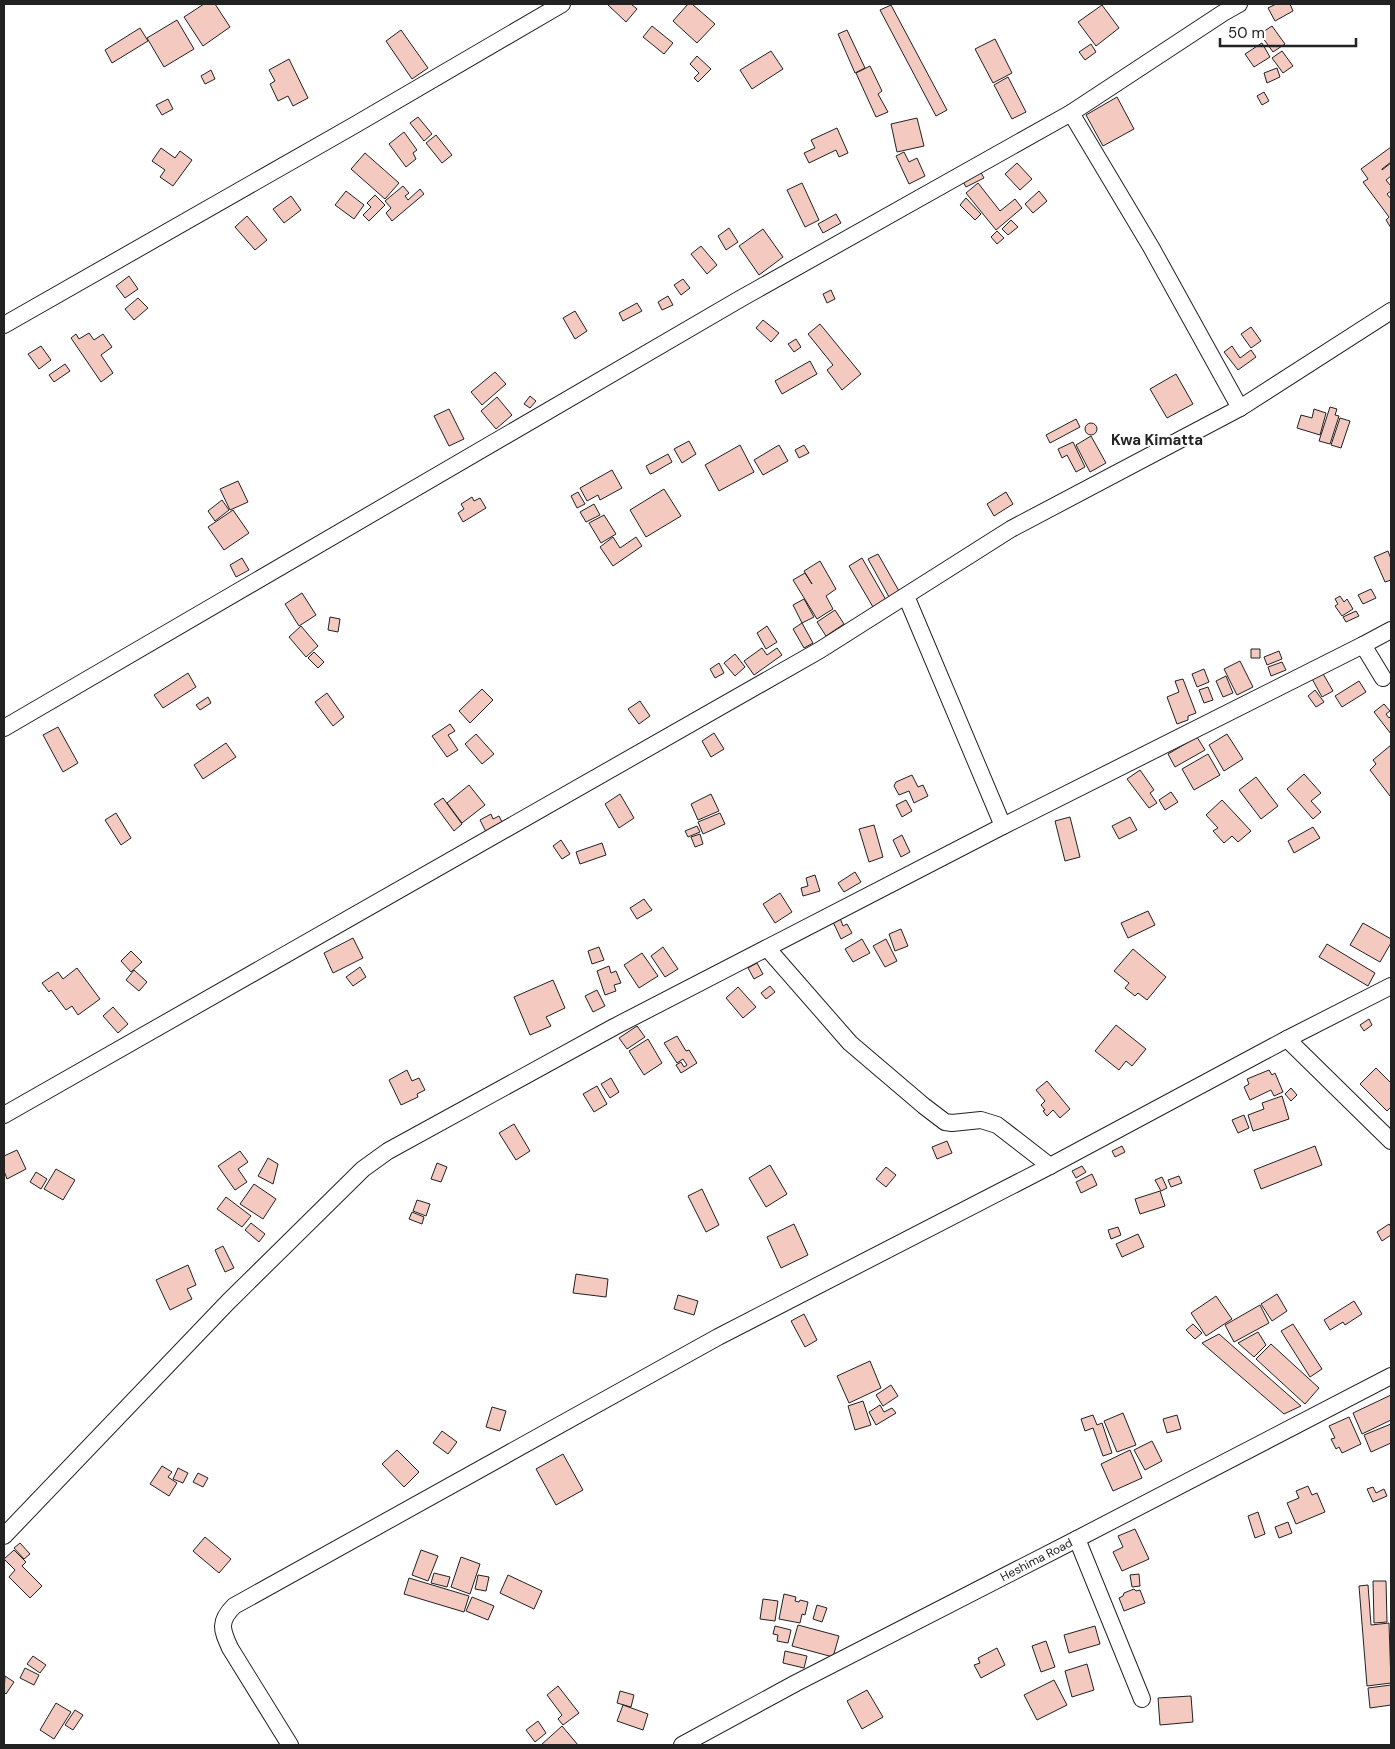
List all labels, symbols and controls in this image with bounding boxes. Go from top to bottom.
scale bar [1220,15,1356,47]
text: 50 m [1228,23,1265,43]
district label: Kwa Kimatta [1111,430,1203,450]
street label: Heshima Road [998,1535,1075,1585]

